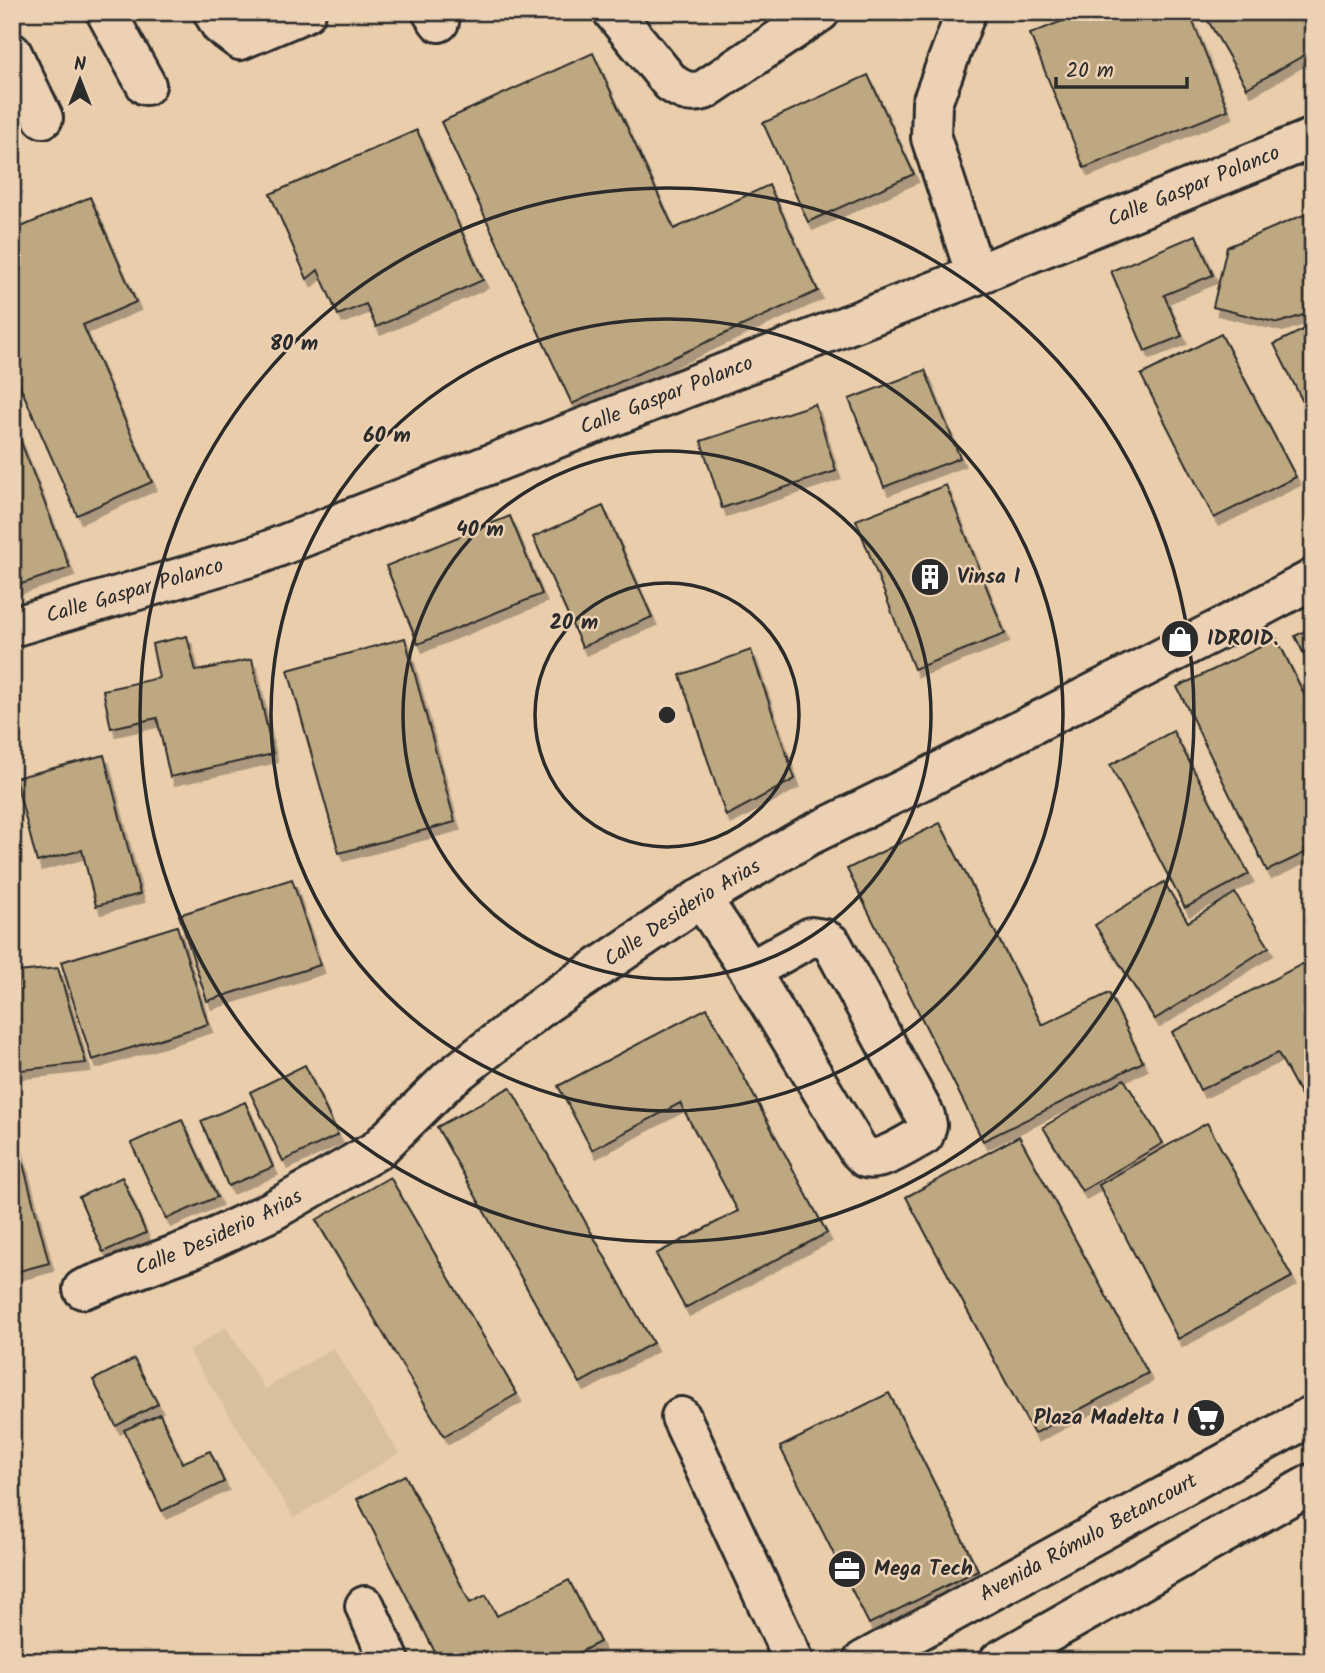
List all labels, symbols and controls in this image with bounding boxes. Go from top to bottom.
north arrow [46,46,116,116]
scale bar [1056,46,1187,90]
text: N [74,50,86,80]
text: 20 m [1066,55,1114,88]
street label: Calle Gaspar Polanco [1102,137,1285,236]
text: 80 m [270,328,318,361]
street label: Calle Gaspar Polanco [575,347,758,444]
text: 60 m [363,420,411,453]
text: 40 m [456,514,504,547]
street label: Calle Gaspar Polanco [42,549,228,633]
building icon: Vinsa I [909,556,951,598]
place label: Vinsa I [957,561,1020,594]
text: 20 m [550,607,598,640]
shop icon: IDROID. [1159,618,1201,660]
place label: IDROID. [1207,623,1279,656]
centre of rings [655,703,679,727]
street label: Calle Desiderio Arias [597,850,767,976]
street label: Calle Desiderio Arias [130,1180,309,1285]
supermarket icon: Plaza Madelta I [1185,1397,1227,1439]
place label: Plaza Madelta I [1034,1402,1179,1435]
street label: Avenida Rómulo Betancourt [974,1464,1204,1611]
office icon: Mega Tech [826,1548,868,1590]
place label: Mega Tech [874,1553,973,1586]

